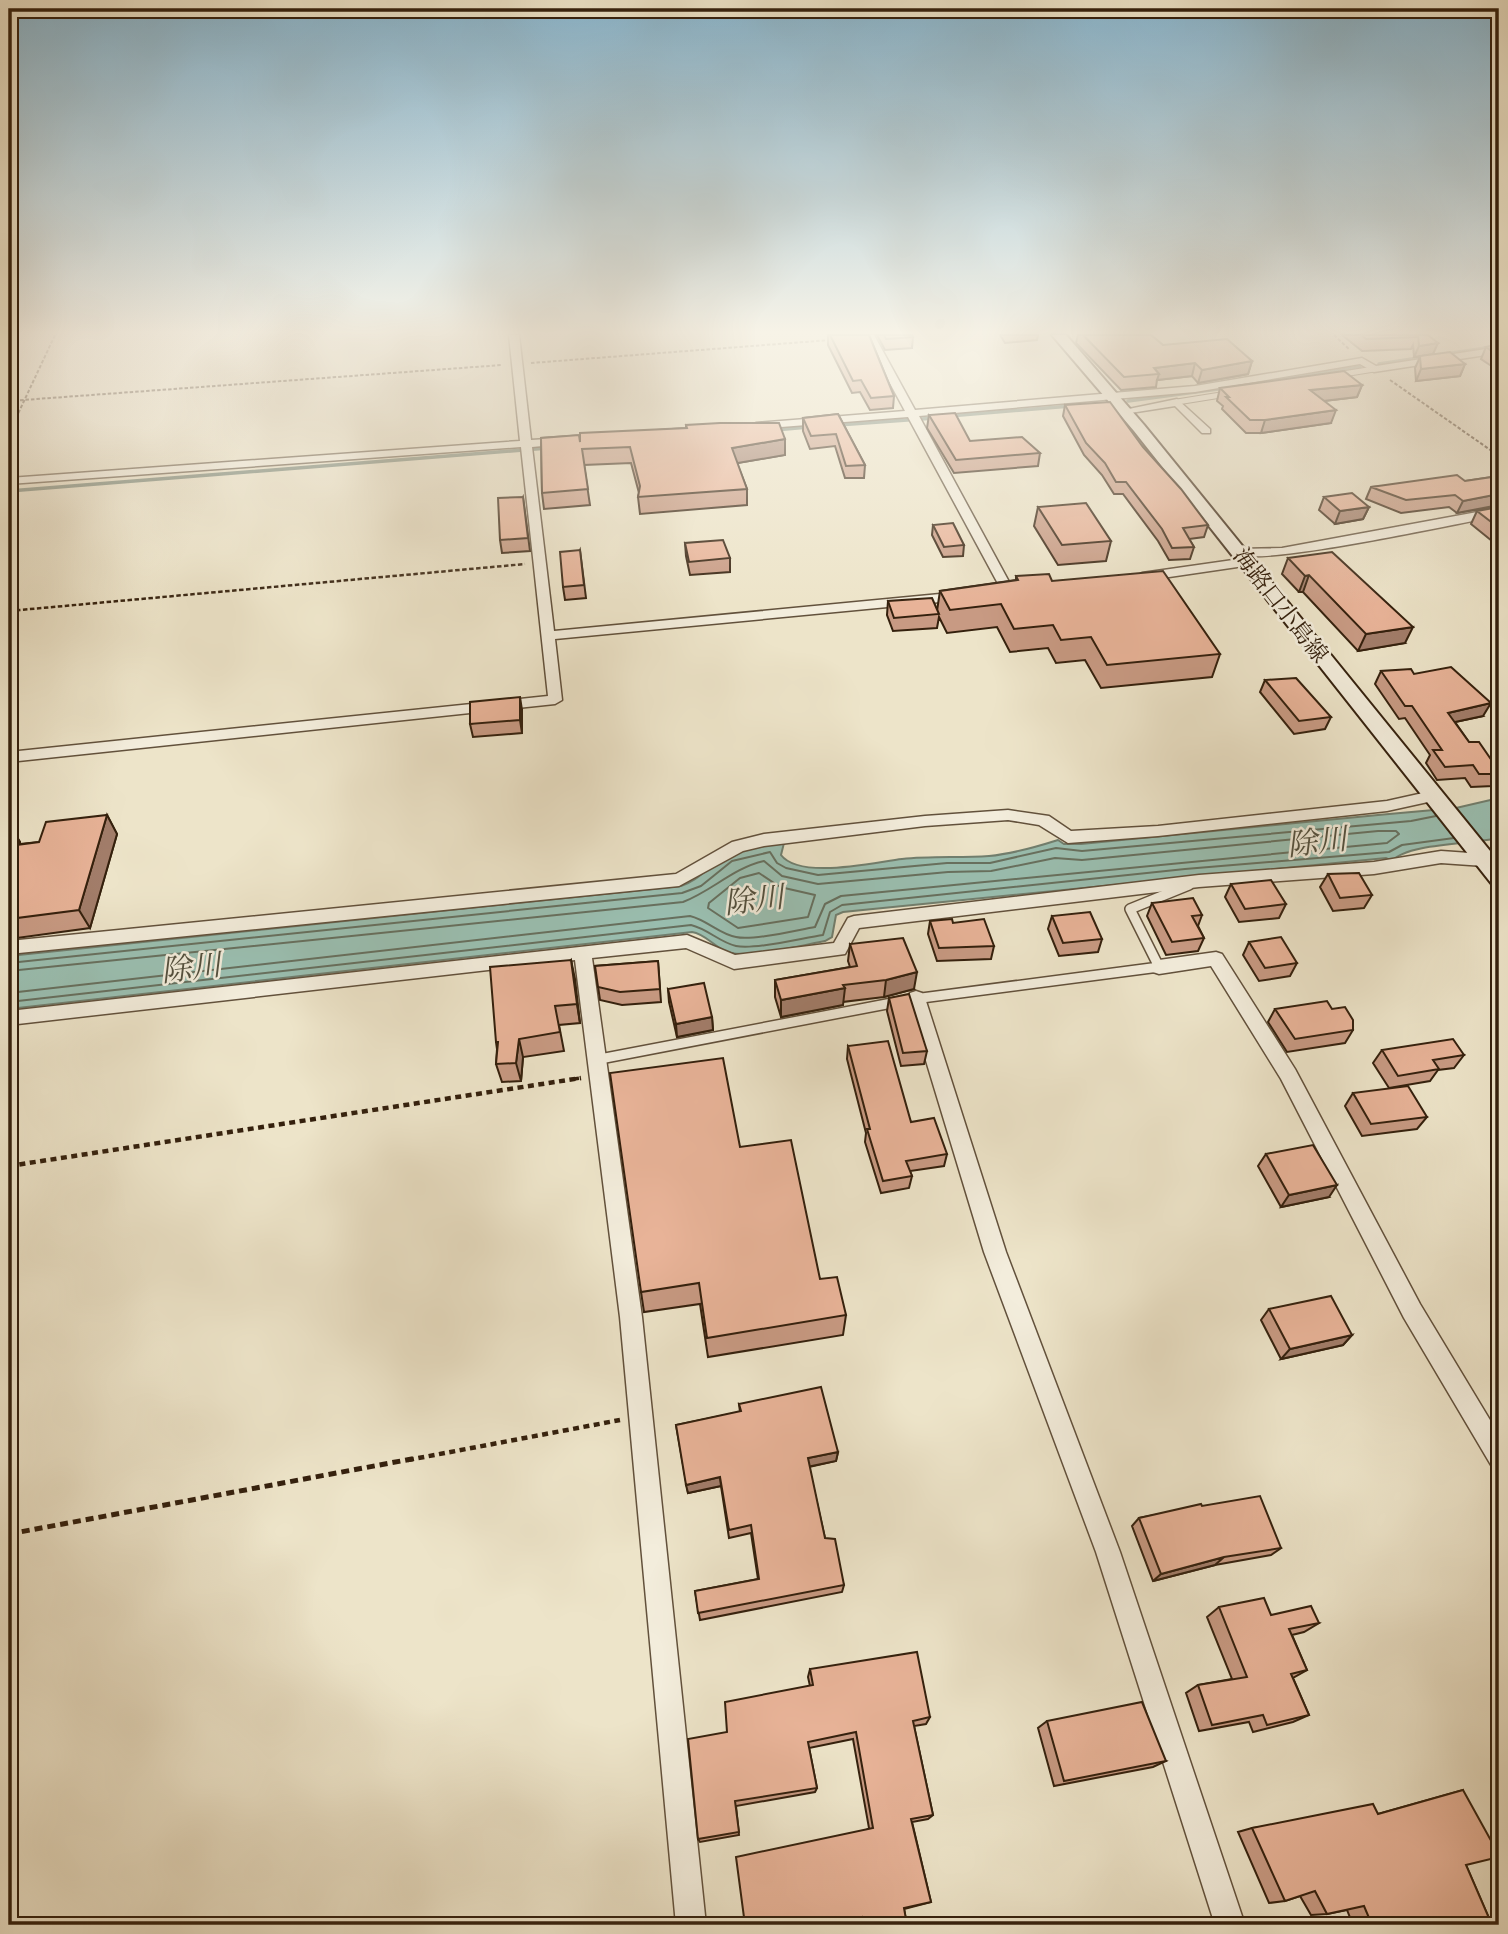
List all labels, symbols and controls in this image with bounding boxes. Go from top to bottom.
street label: 海路口小島線 [1227,542,1335,668]
water label: 除川 [1285,820,1352,864]
water label: 除川 [722,878,789,922]
water label: 除川 [159,946,226,990]

